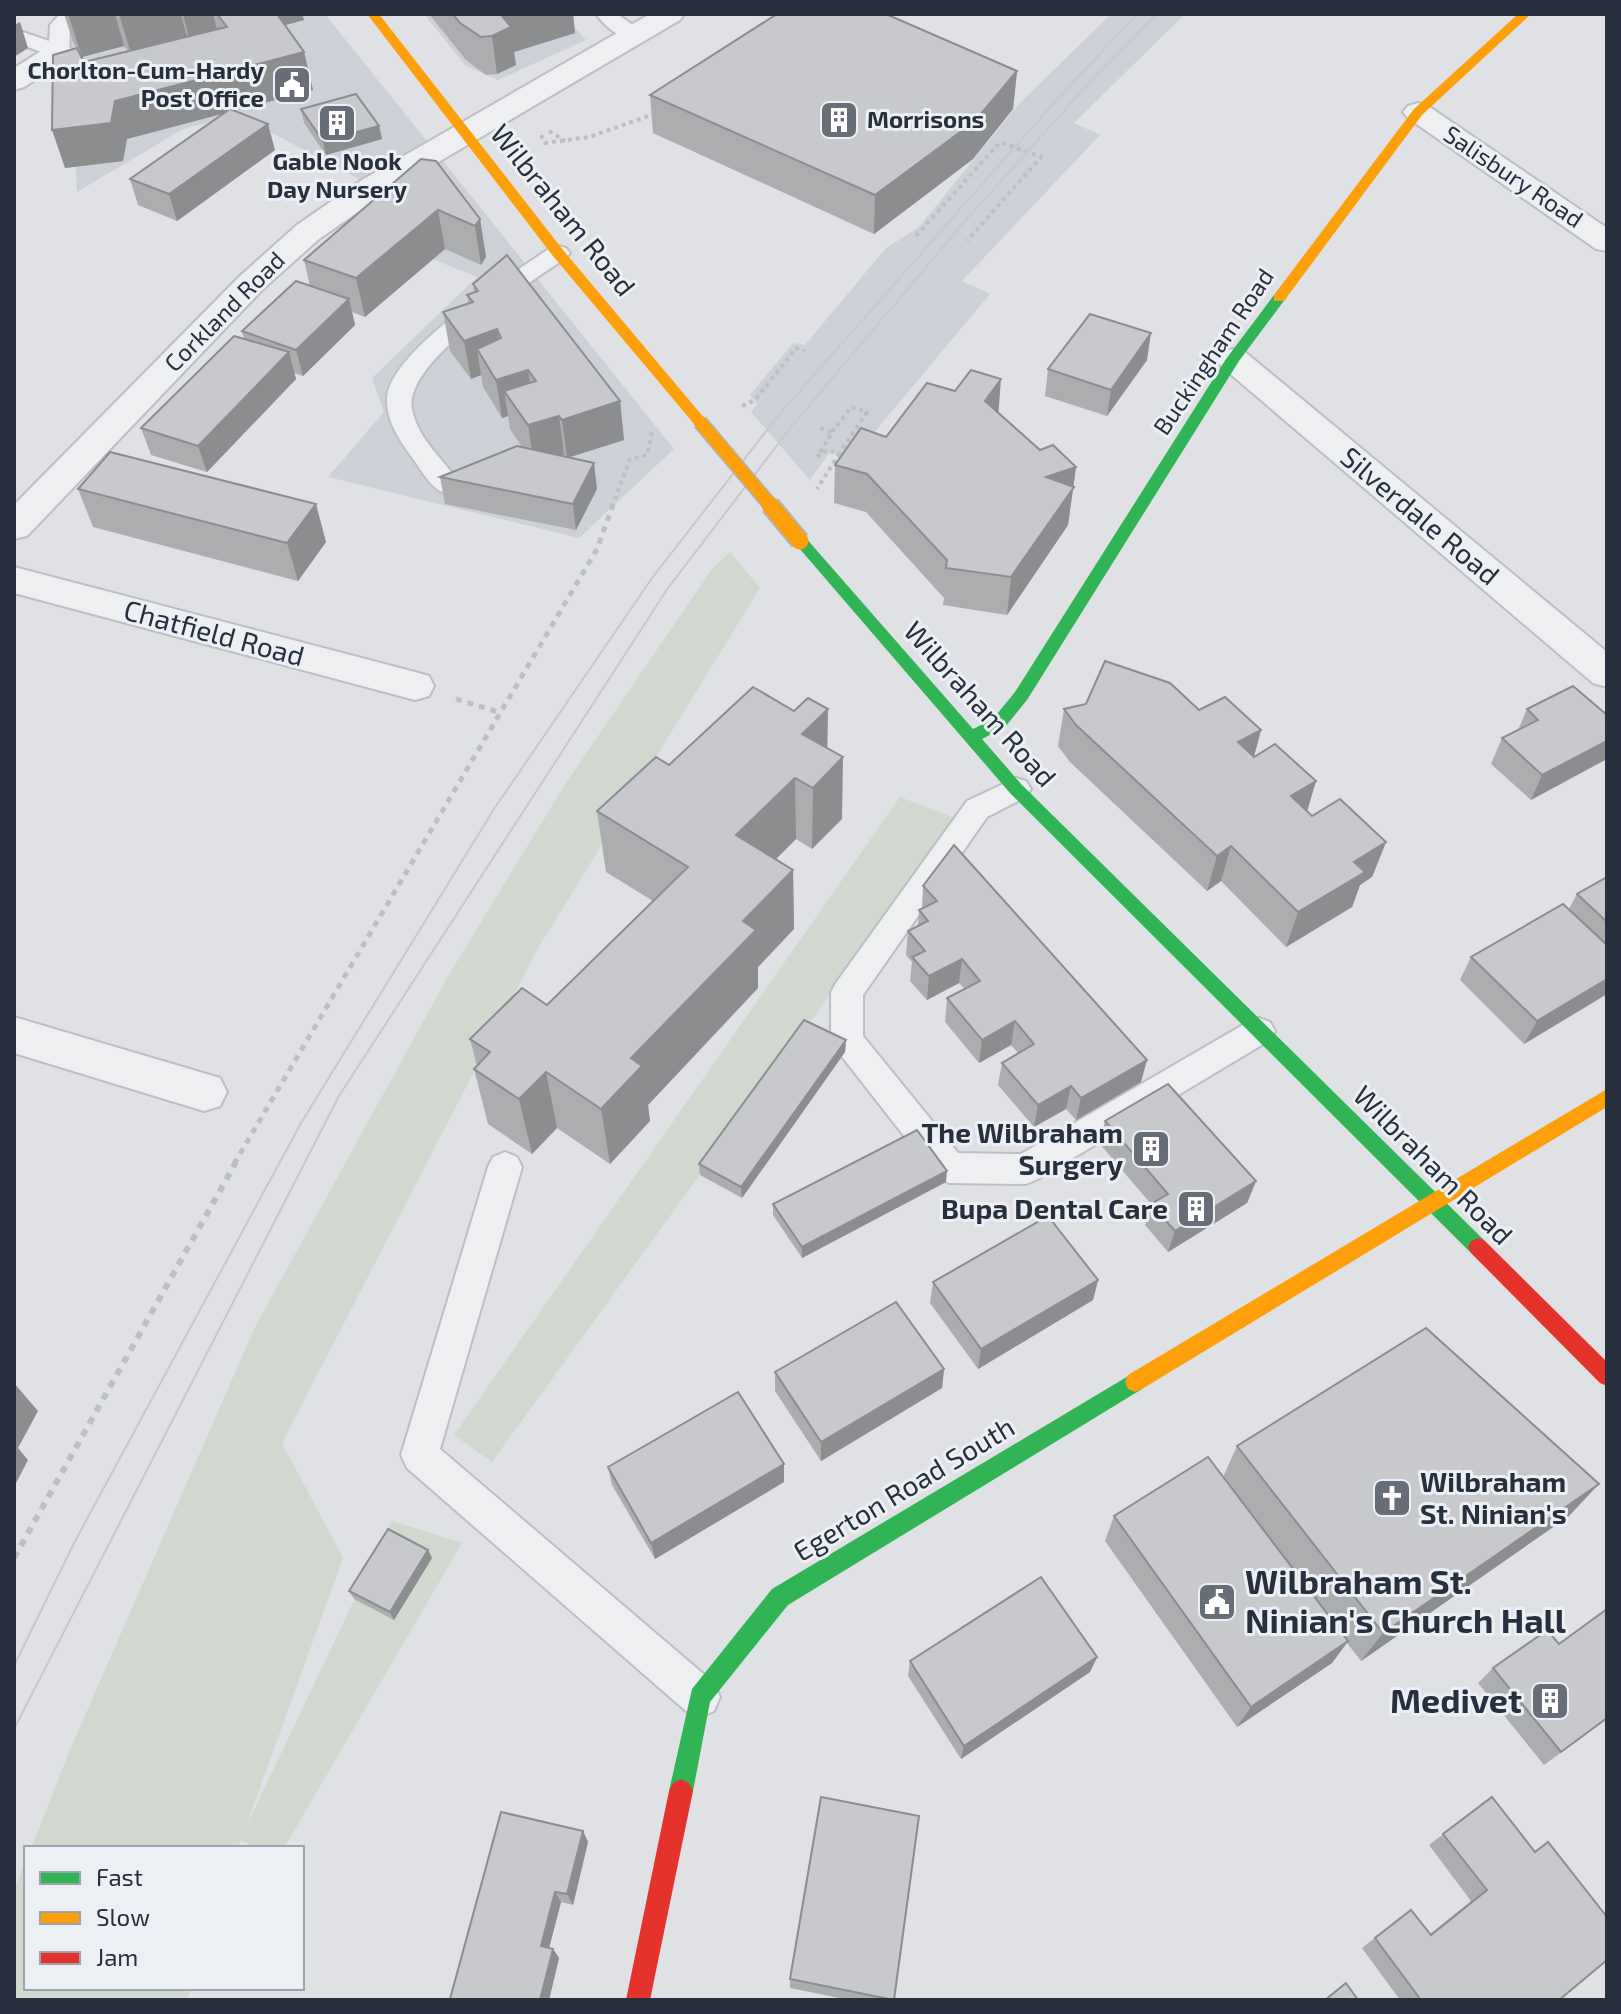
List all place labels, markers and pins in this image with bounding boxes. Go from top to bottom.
place label: Chorlton-Cum-Hardy Post Office [27,55,264,112]
public building icon: Chorlton-Cum-Hardy Post Office [271,64,313,106]
building icon: Morrisons [818,99,860,141]
building icon: Gable Nook Day Nursery [316,102,358,144]
place label: Morrisons [867,104,984,133]
place label: Gable Nook Day Nursery [267,146,407,203]
place label: The Wilbraham Surgery [921,1115,1123,1181]
building icon: The Wilbraham Surgery [1130,1128,1172,1170]
building icon: Bupa Dental Care [1175,1188,1217,1230]
place label: Bupa Dental Care [941,1191,1168,1225]
place label: Wilbraham St. Ninian's [1420,1464,1567,1530]
church icon: Wilbraham St. Ninian's [1371,1477,1413,1519]
place label: Wilbraham St. Ninian's Church Hall [1245,1560,1567,1640]
public building icon: Wilbraham St. Ninian's Church Hall [1196,1581,1238,1623]
place label: Medivet [1390,1679,1522,1720]
building icon: Medivet [1529,1680,1571,1722]

